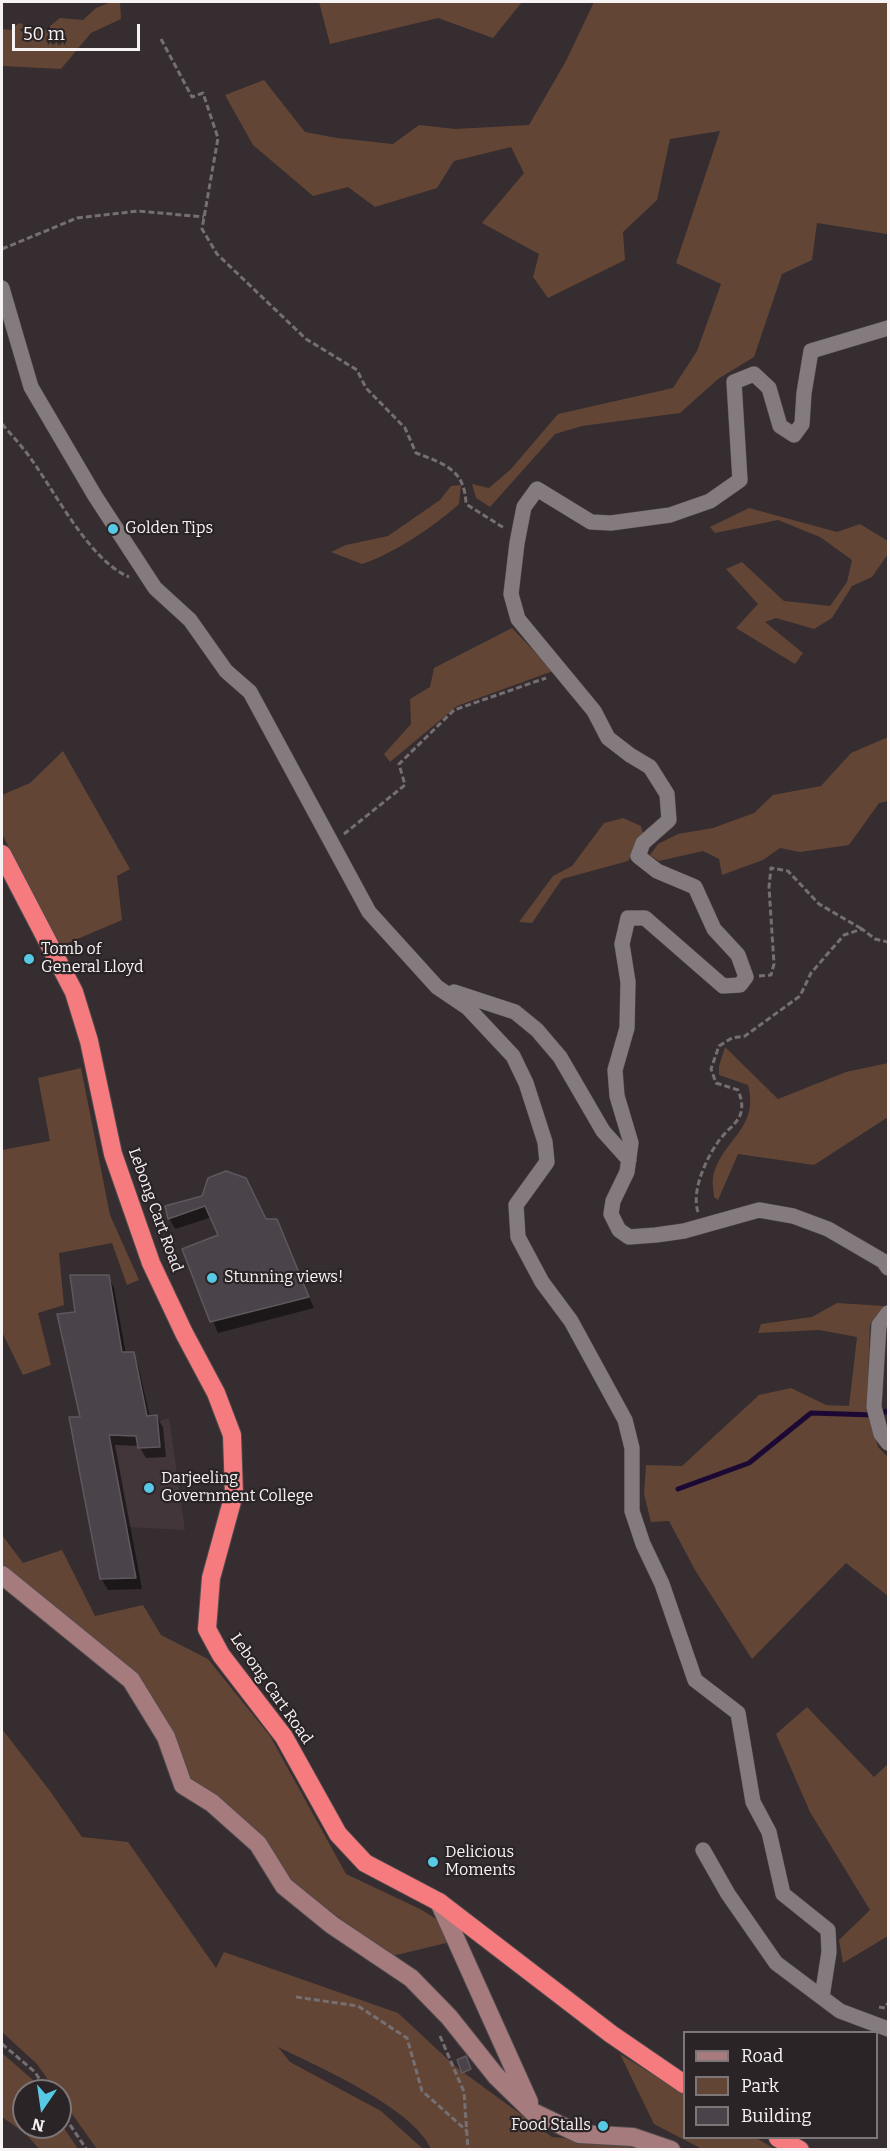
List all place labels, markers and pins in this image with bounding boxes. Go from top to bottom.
place label: Golden Tips [125,519,213,539]
marker: Golden Tips [106,522,120,536]
place label: Tomb of General Lloyd [41,940,143,978]
marker: Tomb of General Lloyd [22,952,36,966]
place label: Stunning views! [224,1268,343,1288]
marker: Stunning views! [205,1271,219,1285]
place label: Darjeeling Government College [161,1469,313,1507]
marker: Darjeeling Government College [142,1481,156,1495]
place label: Delicious Moments [445,1843,516,1881]
marker: Delicious Moments [426,1855,440,1869]
place label: Food Stalls [511,2116,591,2136]
marker: Food Stalls [596,2119,610,2133]

